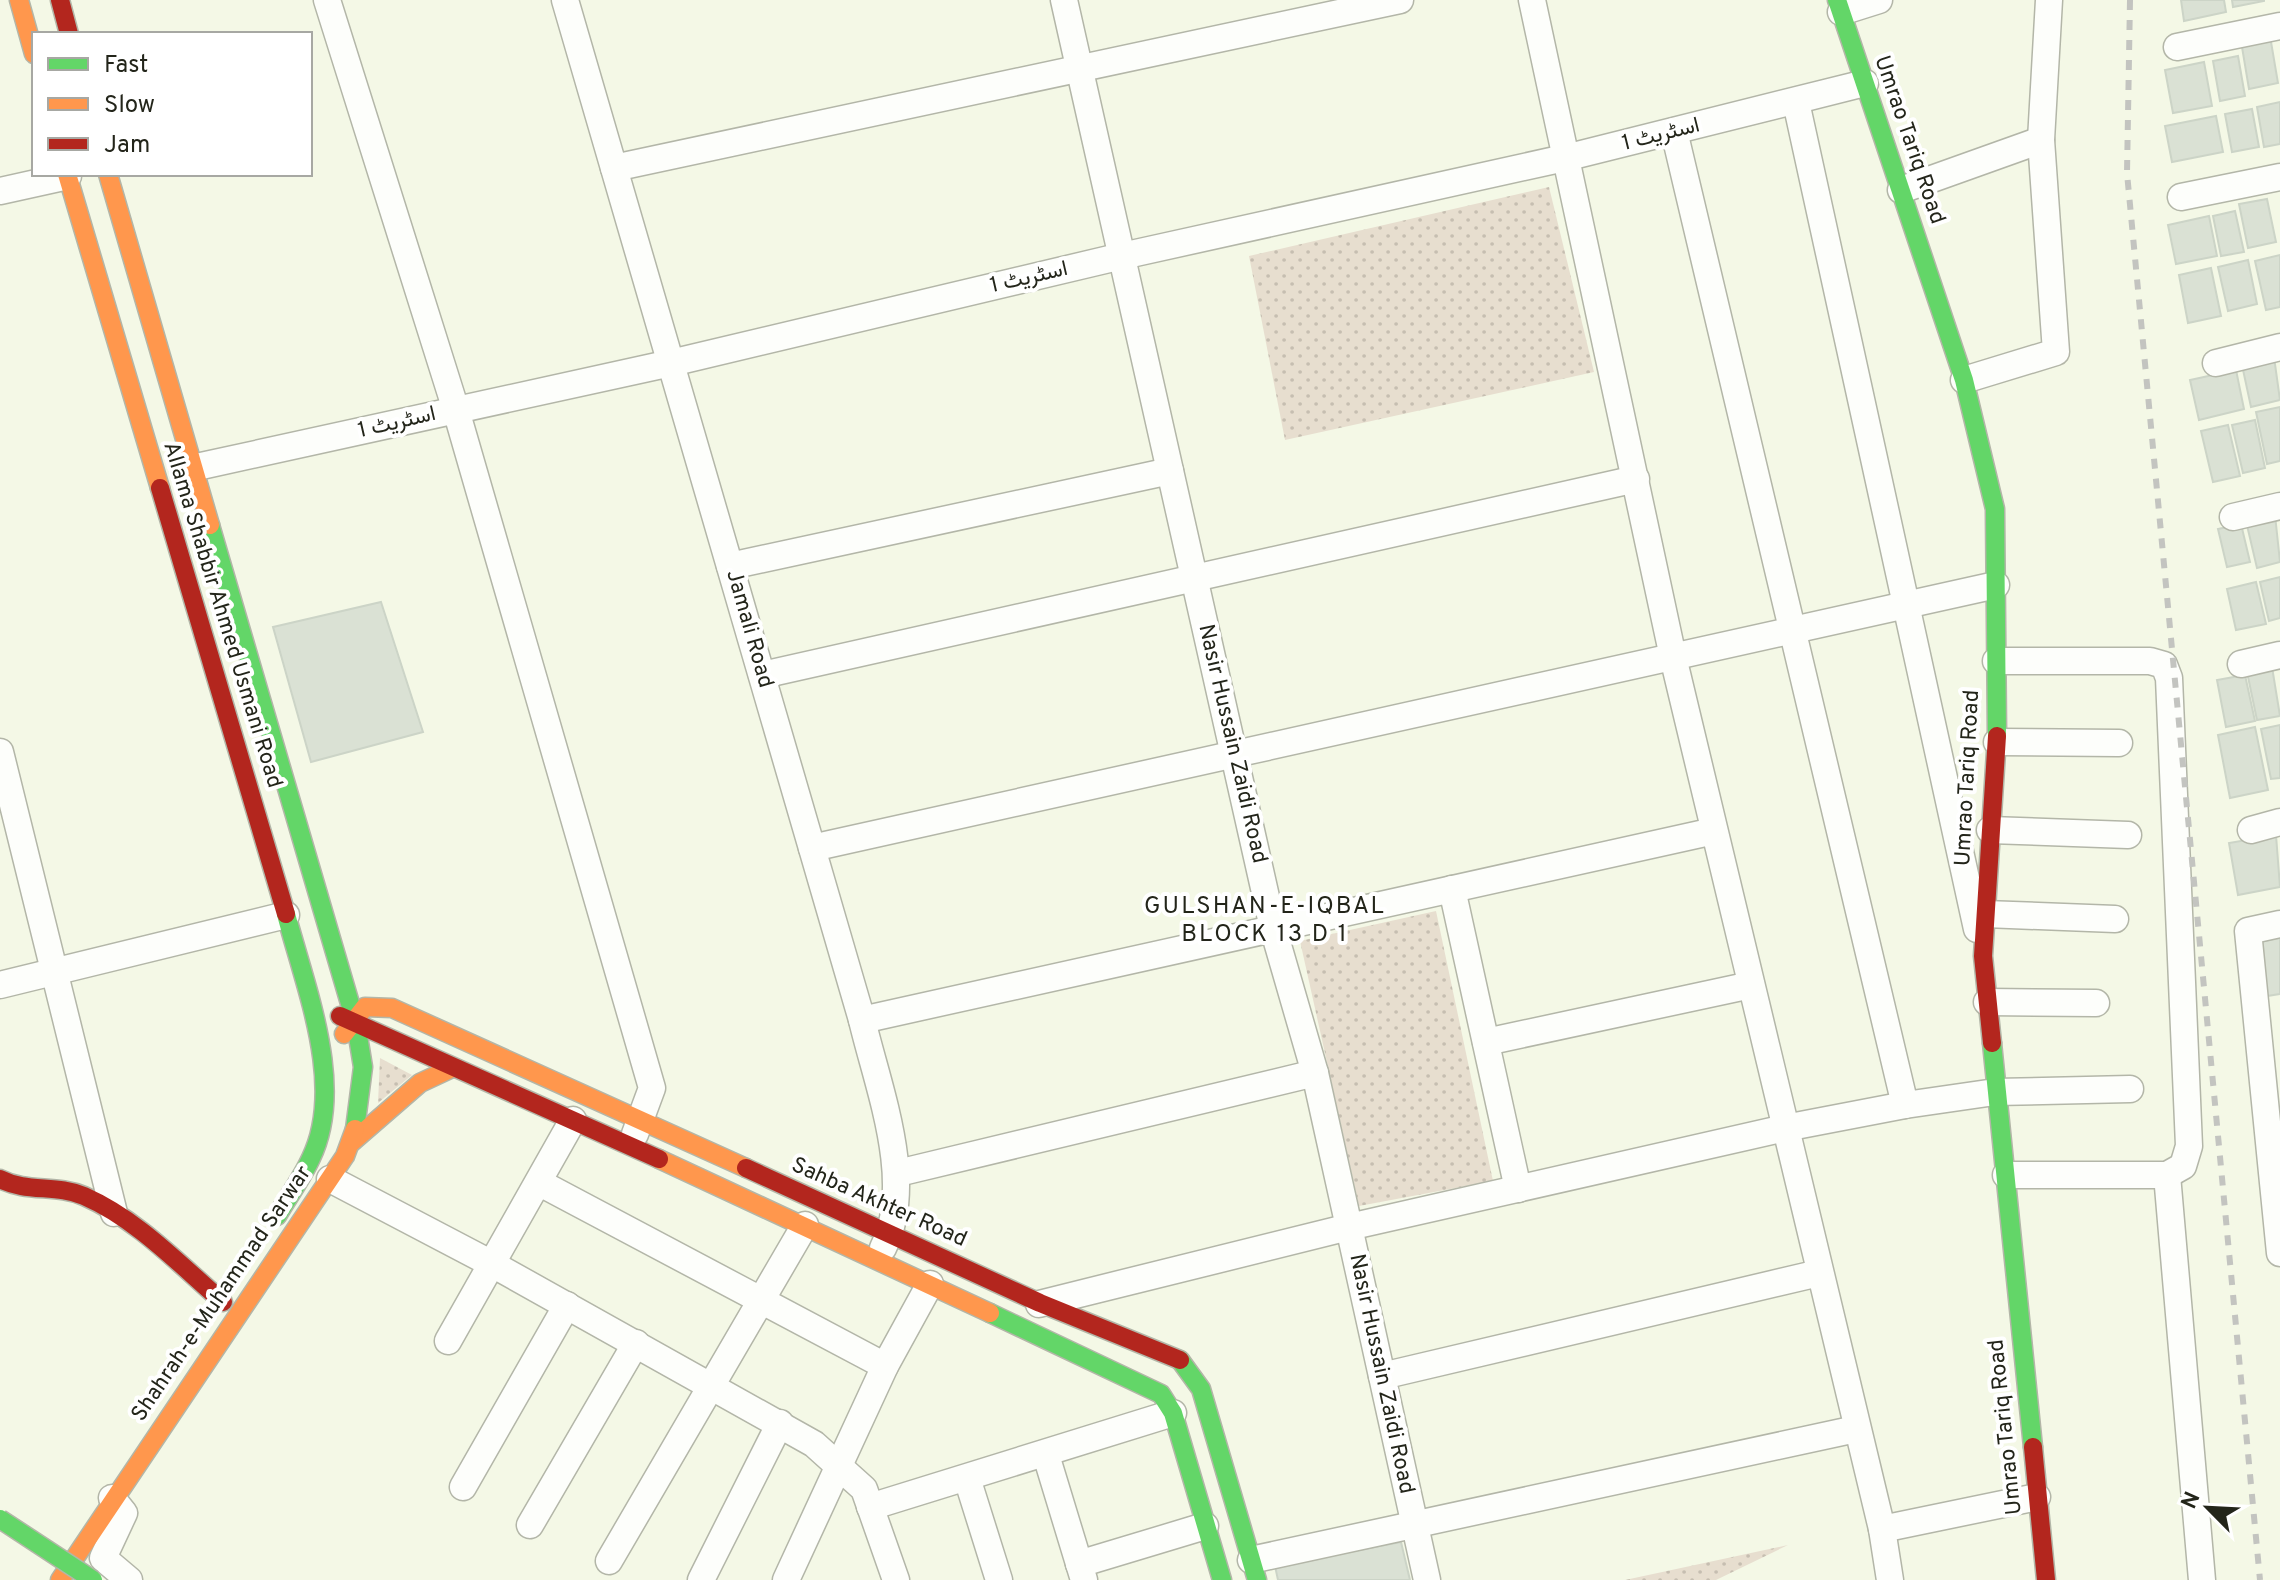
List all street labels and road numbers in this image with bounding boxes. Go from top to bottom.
street label: Umrao Tariq Road [1868,52,1950,228]
street label: اسٹریٹ 1 [1619,112,1703,158]
street label: اسٹریٹ 1 [987,256,1071,300]
street label: اسٹریٹ 1 [355,401,439,445]
street label: Allama Shabbir Ahmed Usmani Road [156,439,288,791]
street label: Jamali Road [719,567,779,691]
street label: Nasir Hussain Zaidi Road [1191,622,1273,866]
street label: Umrao Tariq Road [1950,689,1986,867]
street label: Sahba Akhter Road [787,1152,971,1254]
street label: Shahrah-e-Muhammad Sarwar [126,1161,318,1427]
street label: Nasir Hussain Zaidi Road [1342,1252,1420,1496]
street label: Umrao Tariq Road [1983,1338,2029,1516]

